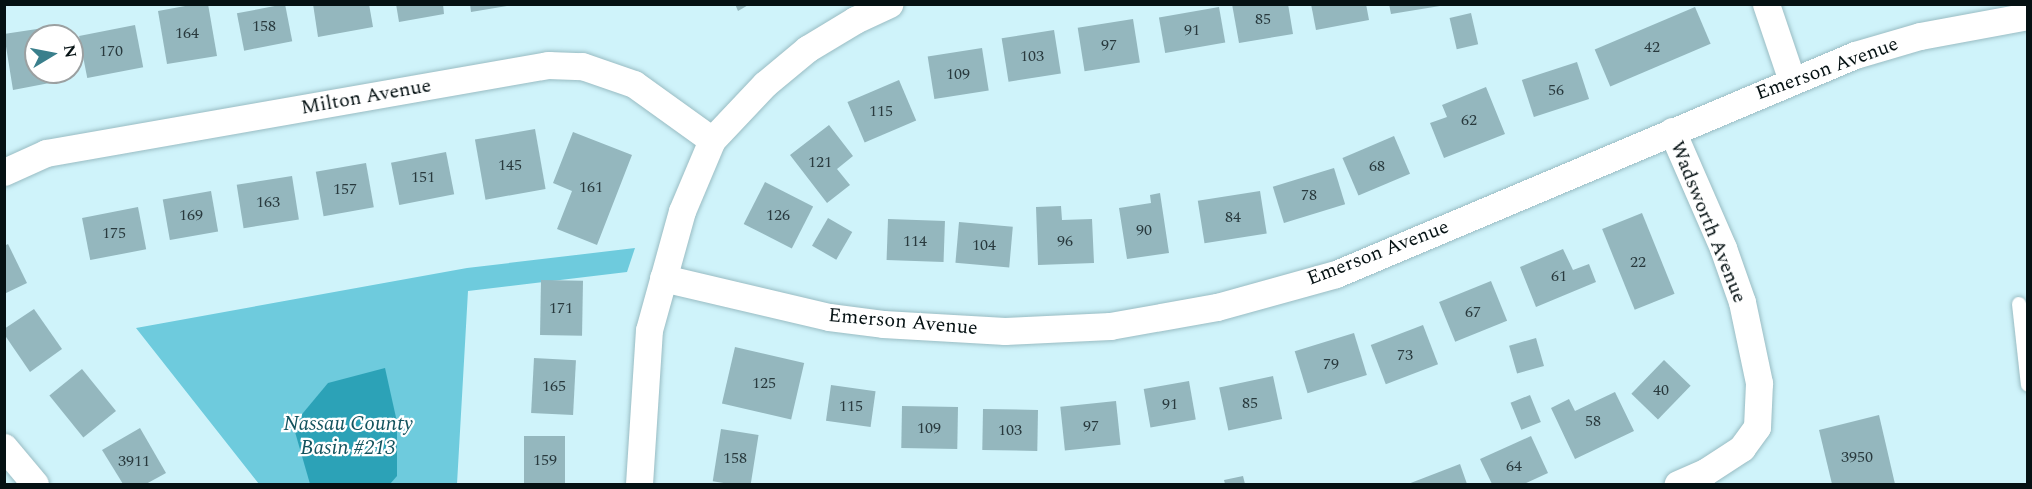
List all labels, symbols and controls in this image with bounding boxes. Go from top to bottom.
house number: 85 [1255,9,1271,29]
house number: 158 [252,16,276,36]
house number: 91 [1184,20,1200,40]
house number: 164 [175,23,199,43]
north arrow [24,24,84,84]
street label: Emerson Avenue [1752,32,1902,106]
house number: 97 [1101,35,1117,55]
house number: 42 [1644,37,1660,57]
house number: 170 [99,41,123,61]
text: N [57,43,83,60]
house number: 103 [1020,46,1044,66]
house number: 109 [946,64,970,84]
street label: Milton Avenue [299,74,433,120]
house number: 56 [1548,80,1564,100]
house number: 115 [869,101,893,121]
house number: 62 [1461,110,1477,130]
street label: Wadsworth Avenue [1665,138,1751,306]
house number: 121 [808,152,832,172]
house number: 145 [498,155,522,175]
house number: 68 [1369,156,1385,176]
house number: 151 [411,167,435,187]
house number: 161 [579,177,603,197]
house number: 157 [333,179,357,199]
house number: 78 [1301,185,1317,205]
house number: 163 [256,192,280,212]
house number: 169 [179,205,203,225]
house number: 126 [766,205,790,225]
house number: 84 [1225,207,1241,227]
street label: Emerson Avenue [1304,215,1452,291]
house number: 90 [1136,220,1152,240]
house number: 175 [102,223,126,243]
house number: 114 [903,231,927,251]
house number: 96 [1057,231,1073,251]
house number: 104 [972,235,996,255]
house number: 22 [1630,252,1646,272]
house number: 61 [1551,266,1567,286]
house number: 171 [549,298,573,318]
house number: 67 [1465,302,1481,322]
street label: Emerson Avenue [827,304,979,340]
house number: 73 [1397,345,1413,365]
house number: 79 [1323,354,1339,374]
house number: 125 [752,373,776,393]
house number: 165 [542,376,566,396]
house number: 40 [1653,380,1669,400]
house number: 85 [1242,393,1258,413]
house number: 91 [1162,394,1178,414]
house number: 115 [839,396,863,416]
water label: Nassau County Basin #213 [283,411,413,461]
house number: 58 [1585,411,1601,431]
house number: 97 [1083,416,1099,436]
house number: 109 [917,418,941,438]
house number: 103 [998,420,1022,440]
house number: 3950 [1841,447,1873,467]
house number: 158 [723,448,747,468]
house number: 159 [533,450,557,470]
house number: 3911 [118,451,150,471]
house number: 64 [1506,456,1522,476]

